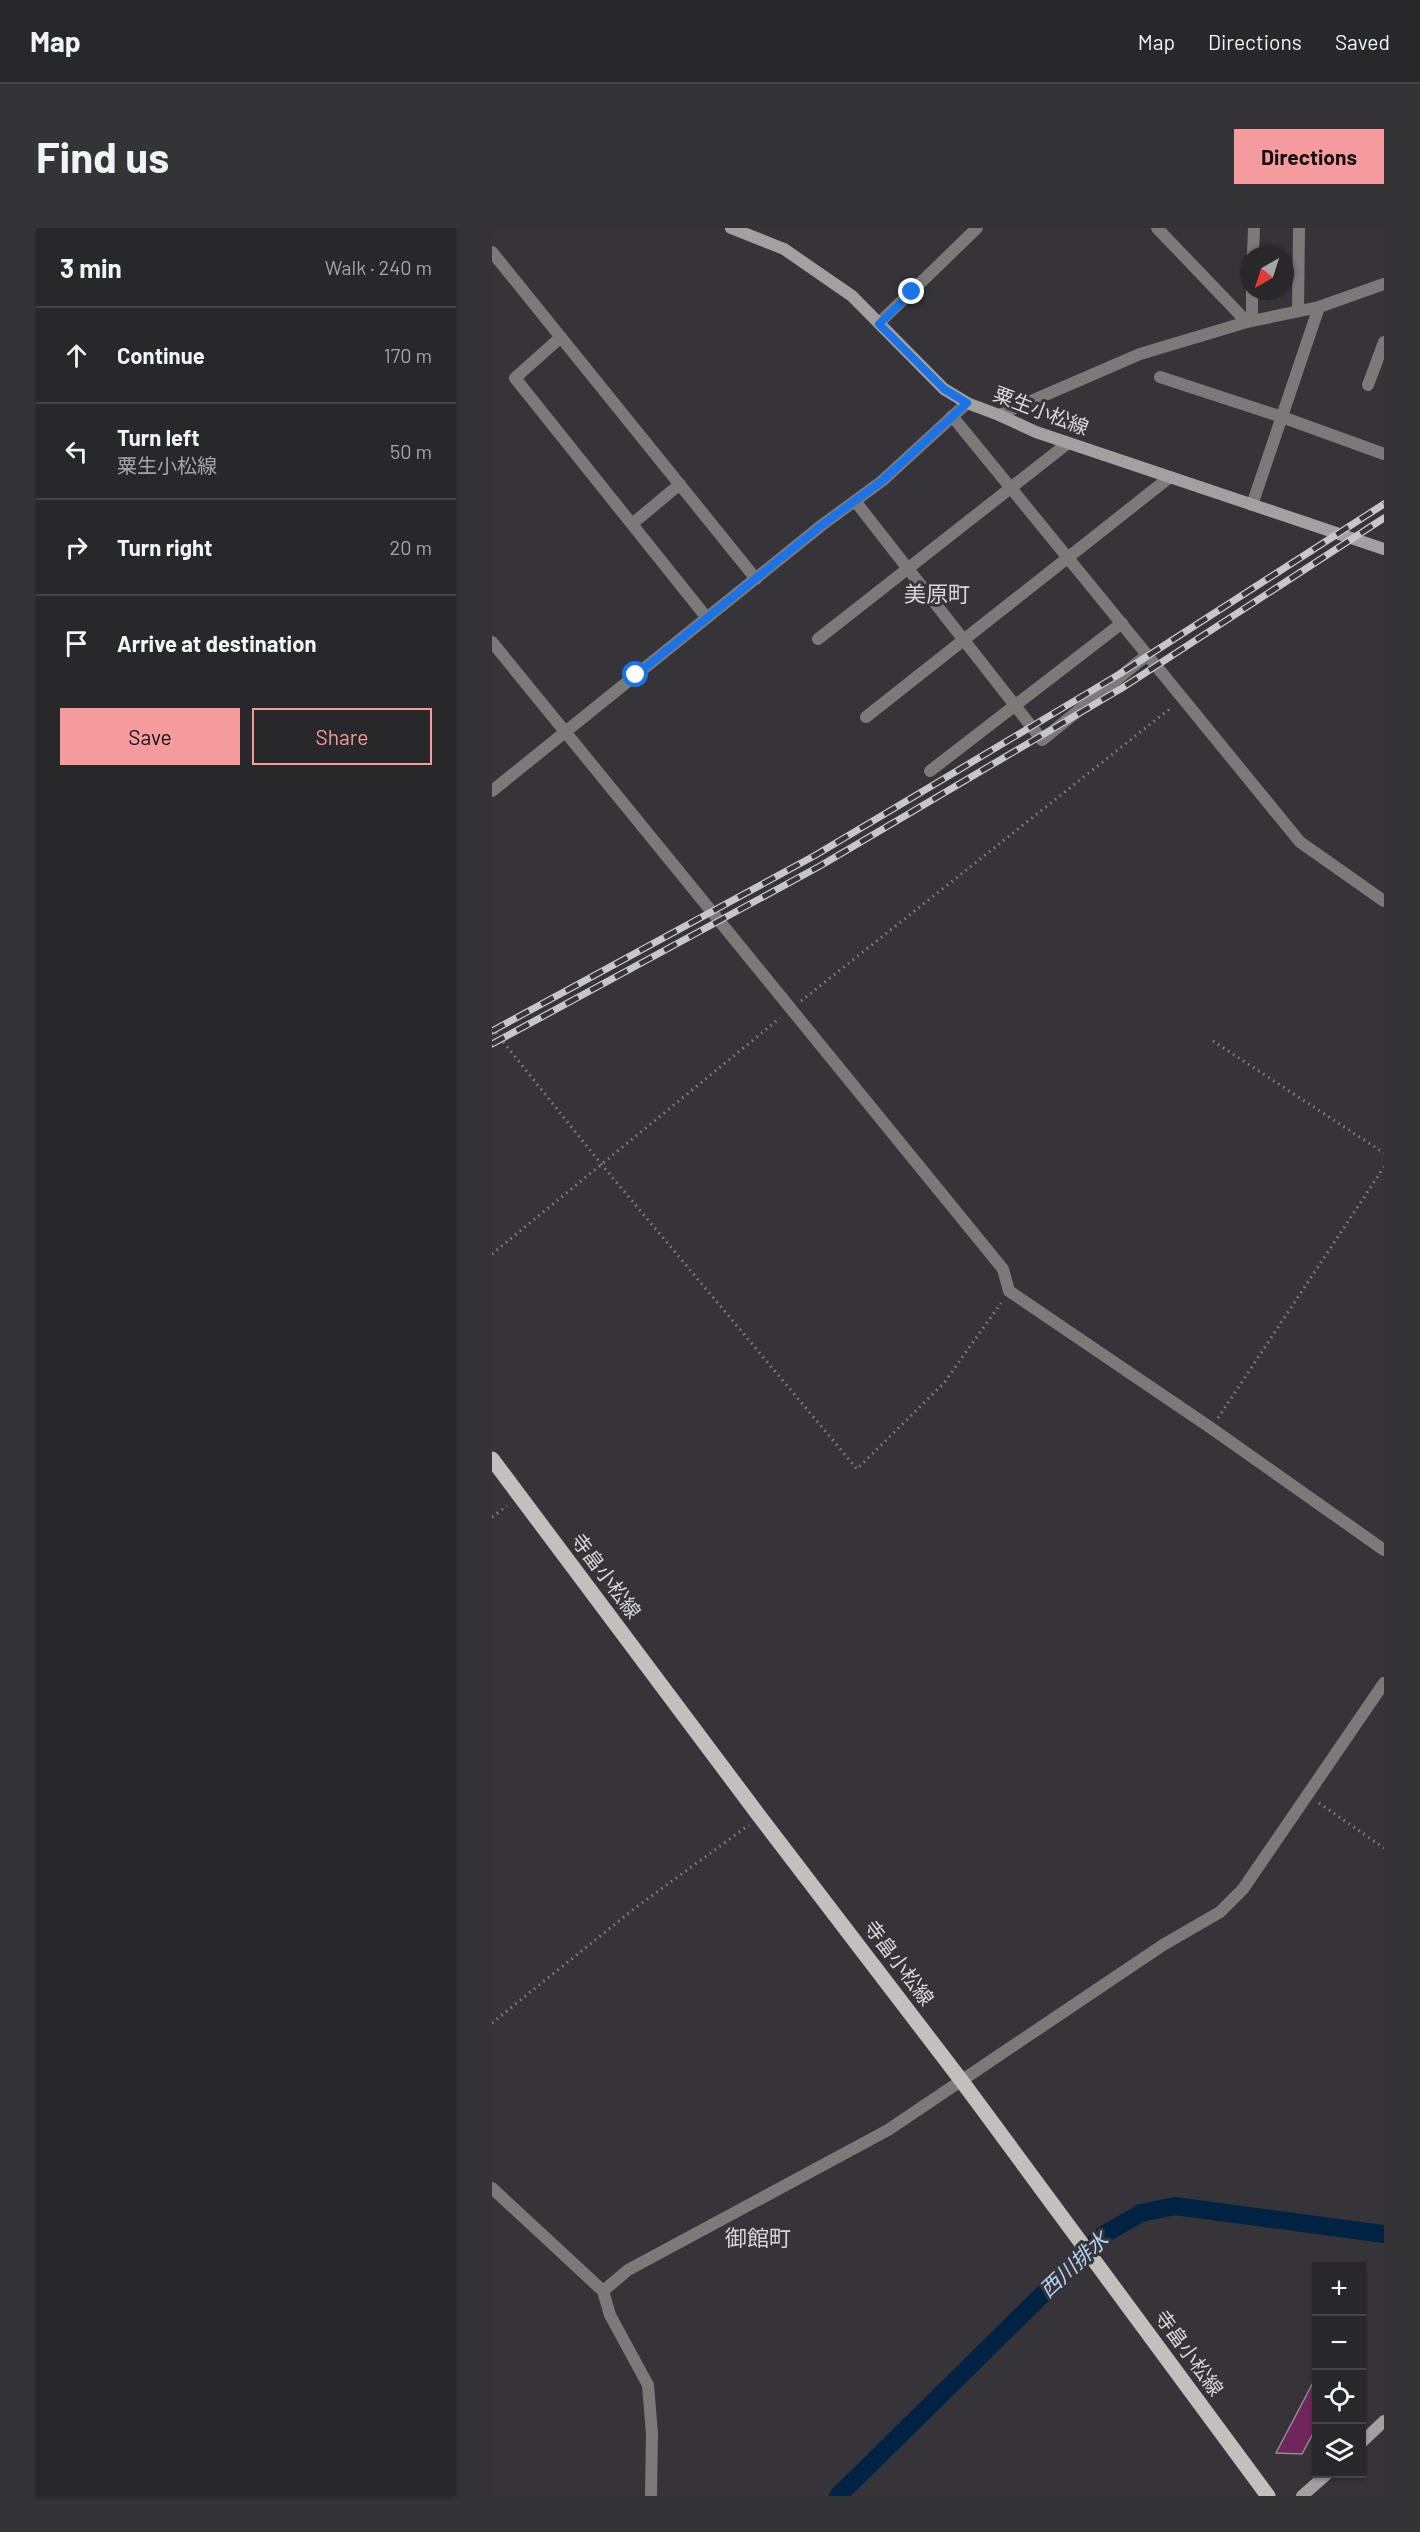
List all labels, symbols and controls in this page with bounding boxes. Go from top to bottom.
text: Map [30,24,81,58]
text: Map [1138,29,1175,54]
text: Directions [1208,29,1302,54]
text: Saved [1335,29,1390,54]
button: Directions [1234,129,1384,184]
text: Find us [36,131,169,181]
north arrow [1240,246,1294,300]
text: 3 min [60,252,122,283]
text: Walk · 240 m [325,255,432,279]
route end [898,278,924,304]
icon: ahead [60,339,93,372]
text: Continue [117,342,205,368]
text: 170 m [384,343,432,367]
street label: 粟生小松線 [990,381,1092,439]
text: Turn left [117,424,200,450]
icon: left [60,435,93,468]
text: 50 m [390,439,432,463]
text: 粟生小松線 [117,453,217,477]
icon: right [60,531,93,564]
text: Turn right [117,534,212,560]
text: 20 m [389,535,432,559]
district label: 美原町 [904,580,970,606]
icon: arrive [60,627,93,660]
text: Arrive at destination [117,630,316,656]
route start [622,661,648,687]
button: Save [60,708,240,765]
button: Share [252,708,432,765]
street label: 寺畠小松線 [567,1528,646,1623]
street label: 寺畠小松線 [860,1915,939,2010]
district label: 御館町 [725,2224,791,2250]
water label: 西川排水 [1034,2225,1114,2302]
map controls [1312,2262,1366,2478]
button: + [1312,2262,1366,2316]
street label: 寺畠小松線 [1151,2305,1229,2400]
button: − [1312,2316,1366,2370]
button: locate [1312,2370,1366,2424]
button: layers [1312,2424,1366,2478]

